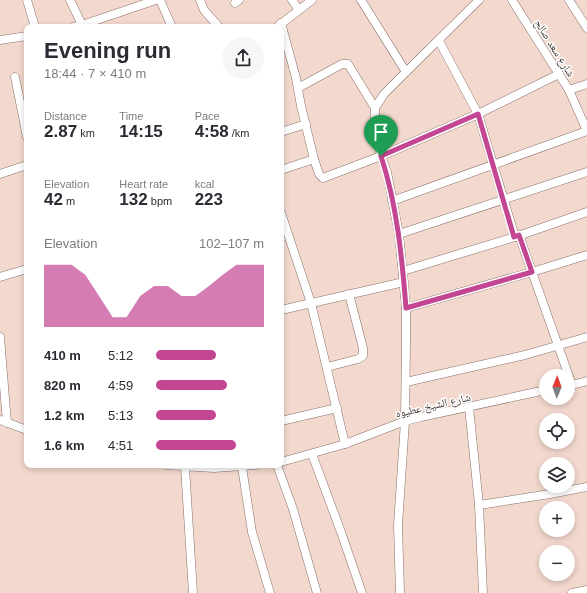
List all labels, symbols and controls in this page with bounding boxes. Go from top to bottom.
street label: شارع سعد صالح [532,17,577,79]
button: share [222,37,264,79]
text: Evening run [44,38,171,63]
text: 18:44 · 7 × 410 m [44,66,146,81]
text: Distance [44,110,87,122]
text: Time [119,110,143,122]
text: Pace [195,110,220,122]
pin [364,115,398,156]
icon: arrive [370,121,392,143]
text: 2.87 [44,122,77,141]
text: 14:15 [119,122,163,141]
text: 4:58 [195,122,229,141]
text: km [77,127,95,139]
text: /km [229,127,249,139]
text: Elevation [44,178,89,190]
text: Heart rate [119,178,168,190]
text: kcal [195,178,214,190]
text: 42 [44,190,63,209]
text: 132 [119,190,148,209]
text: 223 [195,190,223,209]
text: m [63,195,75,207]
text: bpm [148,195,172,207]
text: Elevation [44,236,97,251]
text: 102–107 m [199,236,264,251]
text: 410 m [44,348,81,363]
text: 5:12 [108,348,133,363]
north arrow [539,369,575,405]
map controls [539,369,575,581]
text: 820 m [44,378,81,393]
text: 4:59 [108,378,133,393]
street label: شارع الشيخ عطيوه [394,391,472,420]
text: 1.2 km [44,408,84,423]
text: 5:13 [108,408,133,423]
button: locate [539,413,575,449]
text: 1.6 km [44,438,84,453]
text: 4:51 [108,438,133,453]
button: layers [539,457,575,493]
button: + [539,501,575,537]
button: − [539,545,575,581]

